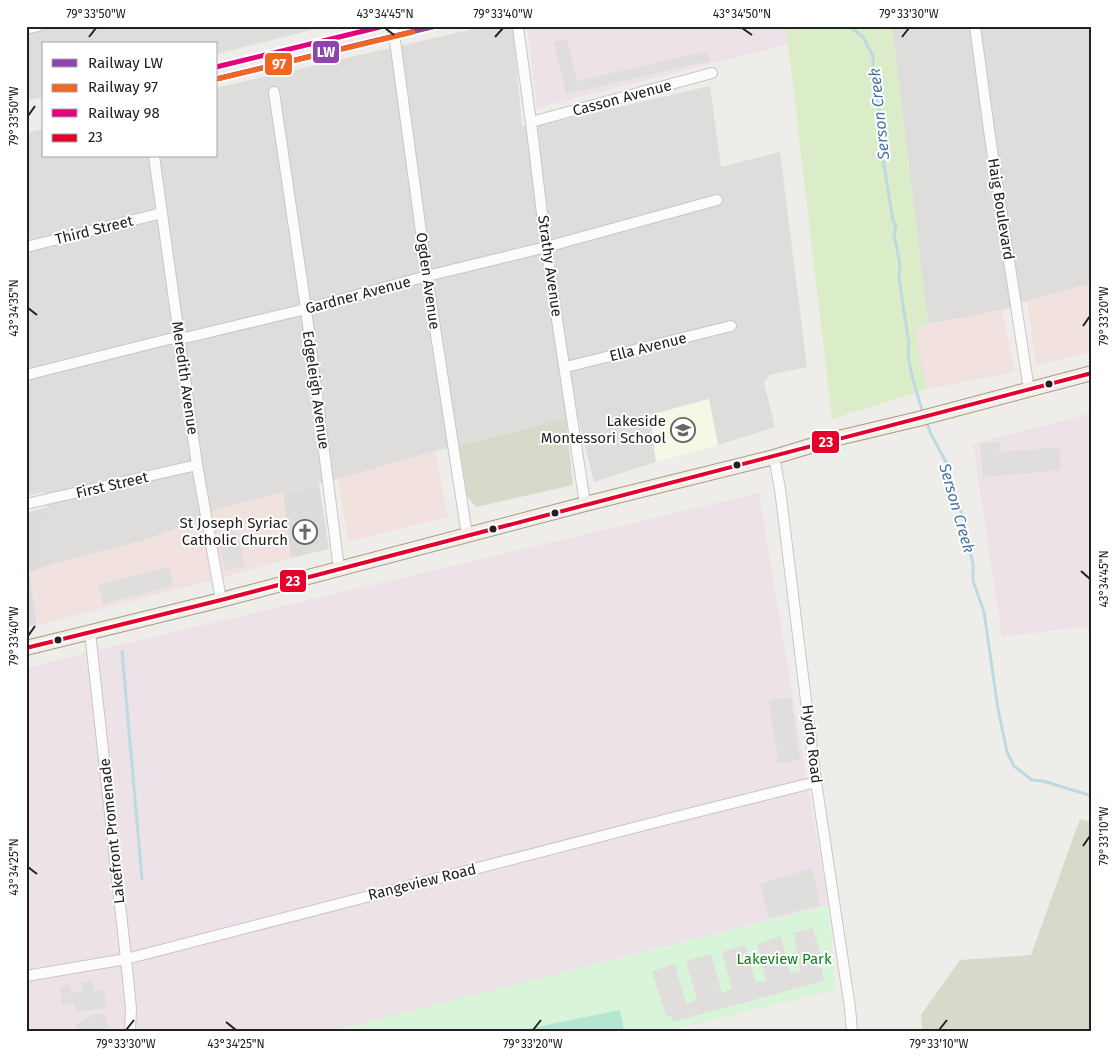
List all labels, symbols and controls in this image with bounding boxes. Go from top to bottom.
text: 79°33'50"W [66,7,126,21]
text: 43°34'45"N [356,7,414,21]
text: 79°33'40"W [473,7,533,21]
text: 43°34'50"N [713,7,771,21]
text: 79°33'30"W [879,7,939,21]
line badge: LW [312,40,340,64]
legend [42,42,218,158]
text: LW [317,44,335,61]
line badge: 97 [264,52,293,76]
text: Railway LW [88,54,163,72]
text: 97 [272,56,287,73]
water label: Serson Creek [865,67,893,162]
street label: Casson Avenue [571,76,673,120]
text: Railway 97 [88,78,158,96]
text: 79°33'50"W [7,86,21,146]
text: Railway 98 [88,104,160,122]
text: 23 [88,128,103,146]
street label: Haig Boulevard [984,157,1018,261]
street label: Third Street [53,211,135,248]
street label: Strathy Avenue [534,214,566,318]
street label: Ogden Avenue [412,231,444,331]
street label: Gardner Avenue [303,272,413,318]
text: 43°34'35"N [7,279,21,337]
text: 79°33'20"W [1097,286,1111,346]
street label: Meredith Avenue [168,320,202,436]
street label: Ella Avenue [608,329,688,365]
street label: Edgeleigh Avenue [299,330,333,450]
unlabelled marker [1044,379,1054,389]
place label: Lakeside Montessori School [541,412,667,447]
school or university icon: Lakeside Montessori School [670,417,696,443]
line badge: 23 [811,430,840,454]
text: 23 [819,434,833,451]
unlabelled marker [732,460,742,470]
water label: Serson Creek [935,460,979,555]
street label: First Street [74,468,151,502]
unlabelled marker [550,508,560,518]
place label: St Joseph Syriac Catholic Church [179,514,288,549]
church icon: St Joseph Syriac Catholic Church [292,519,318,545]
unlabelled marker [488,524,498,534]
text: 43°34'45"N [1097,550,1111,608]
line badge: 23 [279,569,307,593]
text: 23 [286,573,300,590]
text: 79°33'40"W [7,606,21,666]
unlabelled marker [53,635,63,645]
street label: Hydro Road [798,704,826,784]
street label: Lakefront Promenade [95,757,129,905]
text: 79°33'10"W [1097,807,1111,865]
text: 43°34'25"N [7,838,21,896]
street label: Rangeview Road [366,860,478,904]
park label: Lakeview Park [736,950,832,968]
text: 79°33'30"W [96,1037,156,1051]
text: 43°34'25"N [207,1037,265,1051]
text: 79°33'20"W [503,1037,563,1051]
text: 79°33'10"W [910,1037,968,1051]

